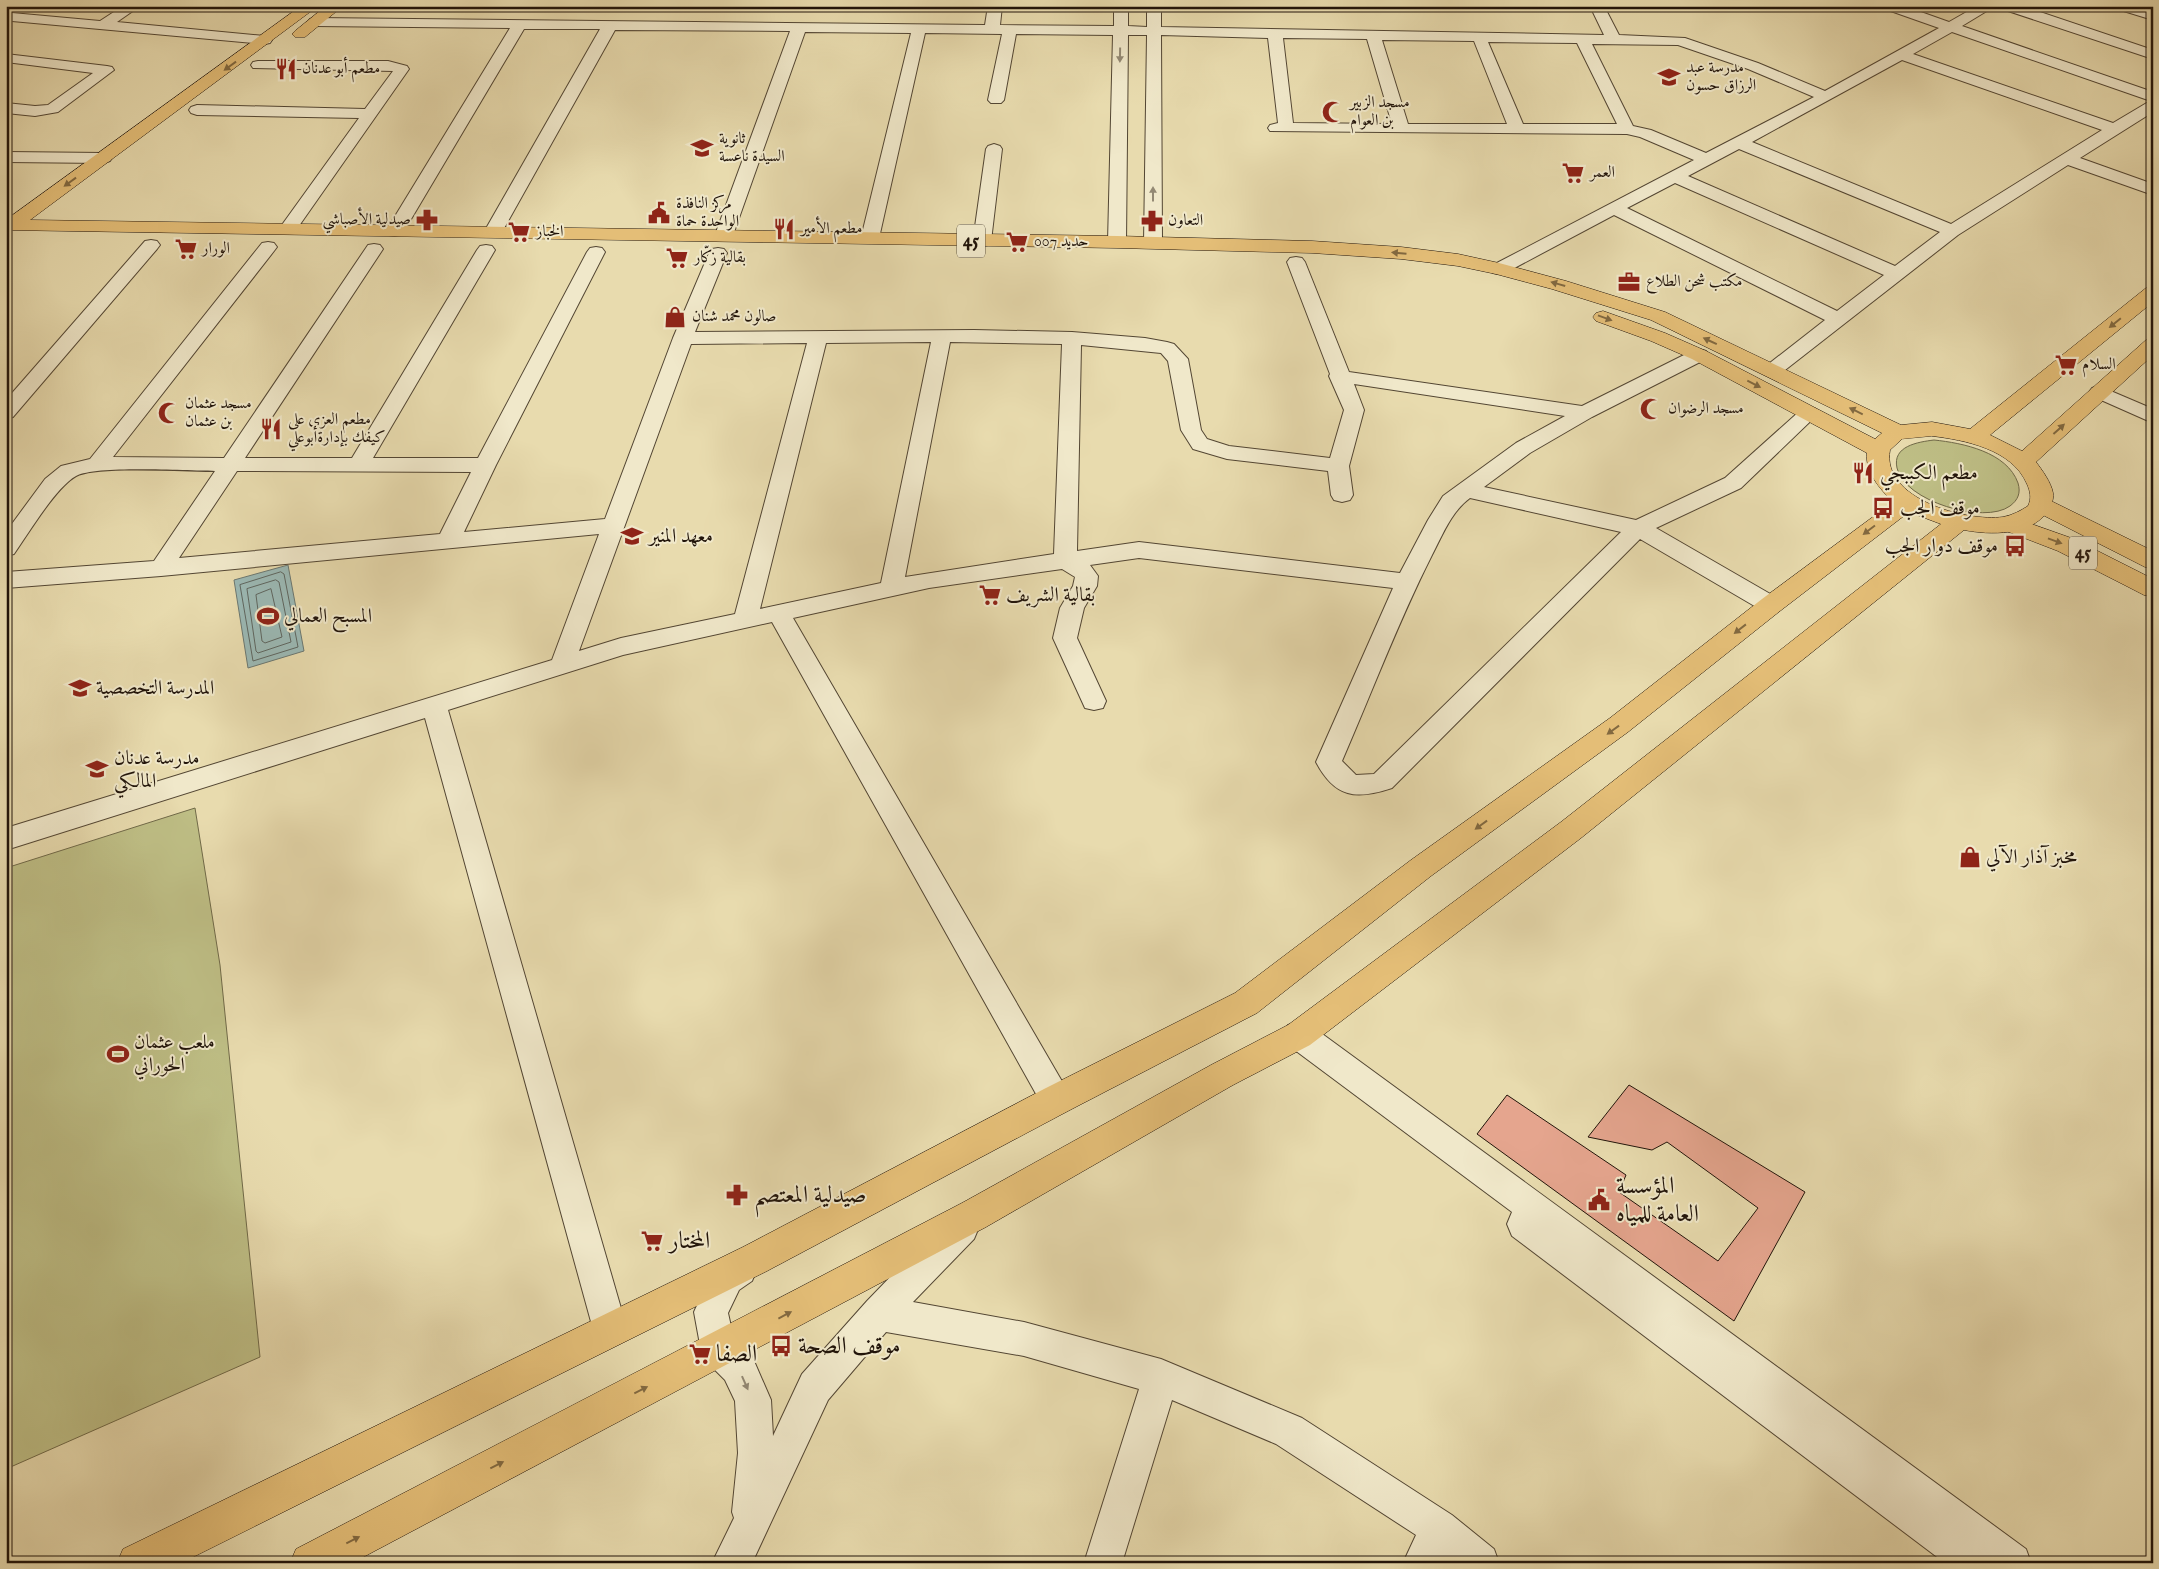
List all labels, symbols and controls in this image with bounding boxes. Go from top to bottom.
one-way arrow [1116,47,1124,63]
restaurant icon: مطعم أبو عدنان [273,56,299,82]
place label: مطعم أبو عدنان [302,56,380,83]
place label: مدرسة عبد الرزاق حسون [1686,58,1756,96]
one-way arrow [223,61,237,71]
school or university icon: مدرسة عبد الرزاق حسون [1656,64,1682,90]
place label: مسجد الزبير بن العوام [1348,93,1410,134]
mosque icon: مسجد الزبير بن العوام [1320,99,1346,125]
place label: ثانوية السيدة ناعسة [719,129,785,167]
school or university icon: ثانوية السيدة ناعسة [689,135,715,161]
supermarket icon: العمر [1560,160,1586,186]
place label: العمر [1588,163,1615,183]
one-way arrow [63,177,77,187]
one-way arrow [1149,186,1157,202]
place label: مركز النافذة الواحدة حماة [676,194,739,232]
public building icon: مركز النافذة الواحدة حماة [646,200,672,226]
place label: صيدلية الأصباشي [322,207,411,234]
pharmacy icon: صيدلية الأصباشي [414,207,440,233]
pharmacy icon: التعاون [1139,208,1165,234]
place label: التعاون [1168,211,1203,231]
restaurant icon: مطعم الأمير [771,216,797,242]
place label: مطعم الأمير [799,216,863,243]
supermarket icon: الخباز [506,219,532,245]
place label: الخباز [534,222,564,242]
road number: 45 [957,225,985,258]
supermarket icon: حديد 007 [1004,229,1030,255]
place label: حديد 007 [1034,232,1088,252]
supermarket icon: الورار [173,236,199,262]
place label: الورار [200,239,230,259]
supermarket icon: بقالية زكّار [664,245,690,271]
place label: بقالية زكّار [692,245,746,268]
one-way arrow [1390,249,1406,257]
office icon: مكتب شحن الطلاع [1616,269,1642,295]
place label: مكتب شحن الطلاع [1646,272,1742,294]
one-way arrow [1550,280,1565,288]
shop icon: صالون محمد شنان [662,304,688,330]
place label: صالون محمد شنان [692,307,776,327]
one-way arrow [1598,315,1613,322]
one-way arrow [2109,317,2122,328]
one-way arrow [1703,336,1717,344]
supermarket icon: السلام [2053,352,2079,378]
place label: السلام [2082,355,2116,378]
one-way arrow [1746,380,1761,388]
place label: مسجد عثمان بن عثمان [185,394,252,432]
mosque icon: مسجد الرضوان [1638,396,1664,422]
place label: مسجد الرضوان [1668,399,1744,419]
mosque icon: مسجد عثمان بن عثمان [156,400,182,426]
one-way arrow [1849,407,1863,415]
place label: مطعم العزي على كيفك بإدارةأبوعلي [288,410,386,452]
restaurant icon: مطعم العزي على كيفك بإدارةأبوعلي [258,416,284,442]
one-way arrow [2052,423,2064,435]
restaurant icon: مطعم الكببجي [1850,460,1876,486]
place label: مطعم الكببجي [1880,461,1978,491]
bus stop icon: موقف الجب [1870,495,1896,521]
place label: موقف الجب [1900,496,1980,521]
school or university icon: معهد المنير [619,523,645,549]
place label: معهد المنير [647,524,713,549]
one-way arrow [1862,525,1876,535]
bus stop icon: موقف دوار الجب [2002,533,2028,559]
place label: موقف دوار الجب [1885,534,1998,559]
road number: 45 [2069,536,2097,570]
one-way arrow [2048,538,2063,545]
supermarket icon: بقالية الشريف [977,582,1003,608]
place label: بقالية الشريف [1006,583,1095,608]
sports icon: المسبح العمالي [255,603,281,629]
place label: المسبح العمالي [284,604,372,633]
one-way arrow [1734,624,1747,635]
school or university icon: المدرسة التخصصية [67,675,93,701]
place label: المدرسة التخصصية [96,676,214,701]
one-way arrow [1606,725,1620,735]
place label: مدرسة عدنان المالكي [114,746,200,799]
school or university icon: مدرسة عدنان المالكي [84,756,110,782]
one-way arrow [1474,820,1488,830]
shop icon: مخبز آذار الآلي [1957,844,1983,870]
place label: مخبز آذار الآلي [1986,844,2077,872]
place label: ملعب عثمان الحوراني [134,1030,215,1080]
sports icon: ملعب عثمان الحوراني [105,1041,131,1067]
place label: المؤسسة العامة للمياه [1616,1171,1699,1230]
place label: صيدلية المعتصم [754,1180,866,1218]
pharmacy icon: صيدلية المعتصم [724,1182,750,1208]
public building icon: المؤسسة العامة للمياه [1586,1187,1612,1213]
place label: المختار [667,1226,710,1257]
supermarket icon: المختار [639,1228,665,1254]
one-way arrow [778,1311,792,1319]
place label: موقف الصحة [798,1331,901,1362]
bus stop icon: موقف الصحة [768,1333,794,1359]
place label: الصفا [716,1339,757,1370]
supermarket icon: الصفا [687,1341,713,1367]
one-way arrow [742,1376,750,1390]
one-way arrow [634,1386,648,1394]
one-way arrow [490,1461,504,1469]
one-way arrow [346,1536,360,1544]

